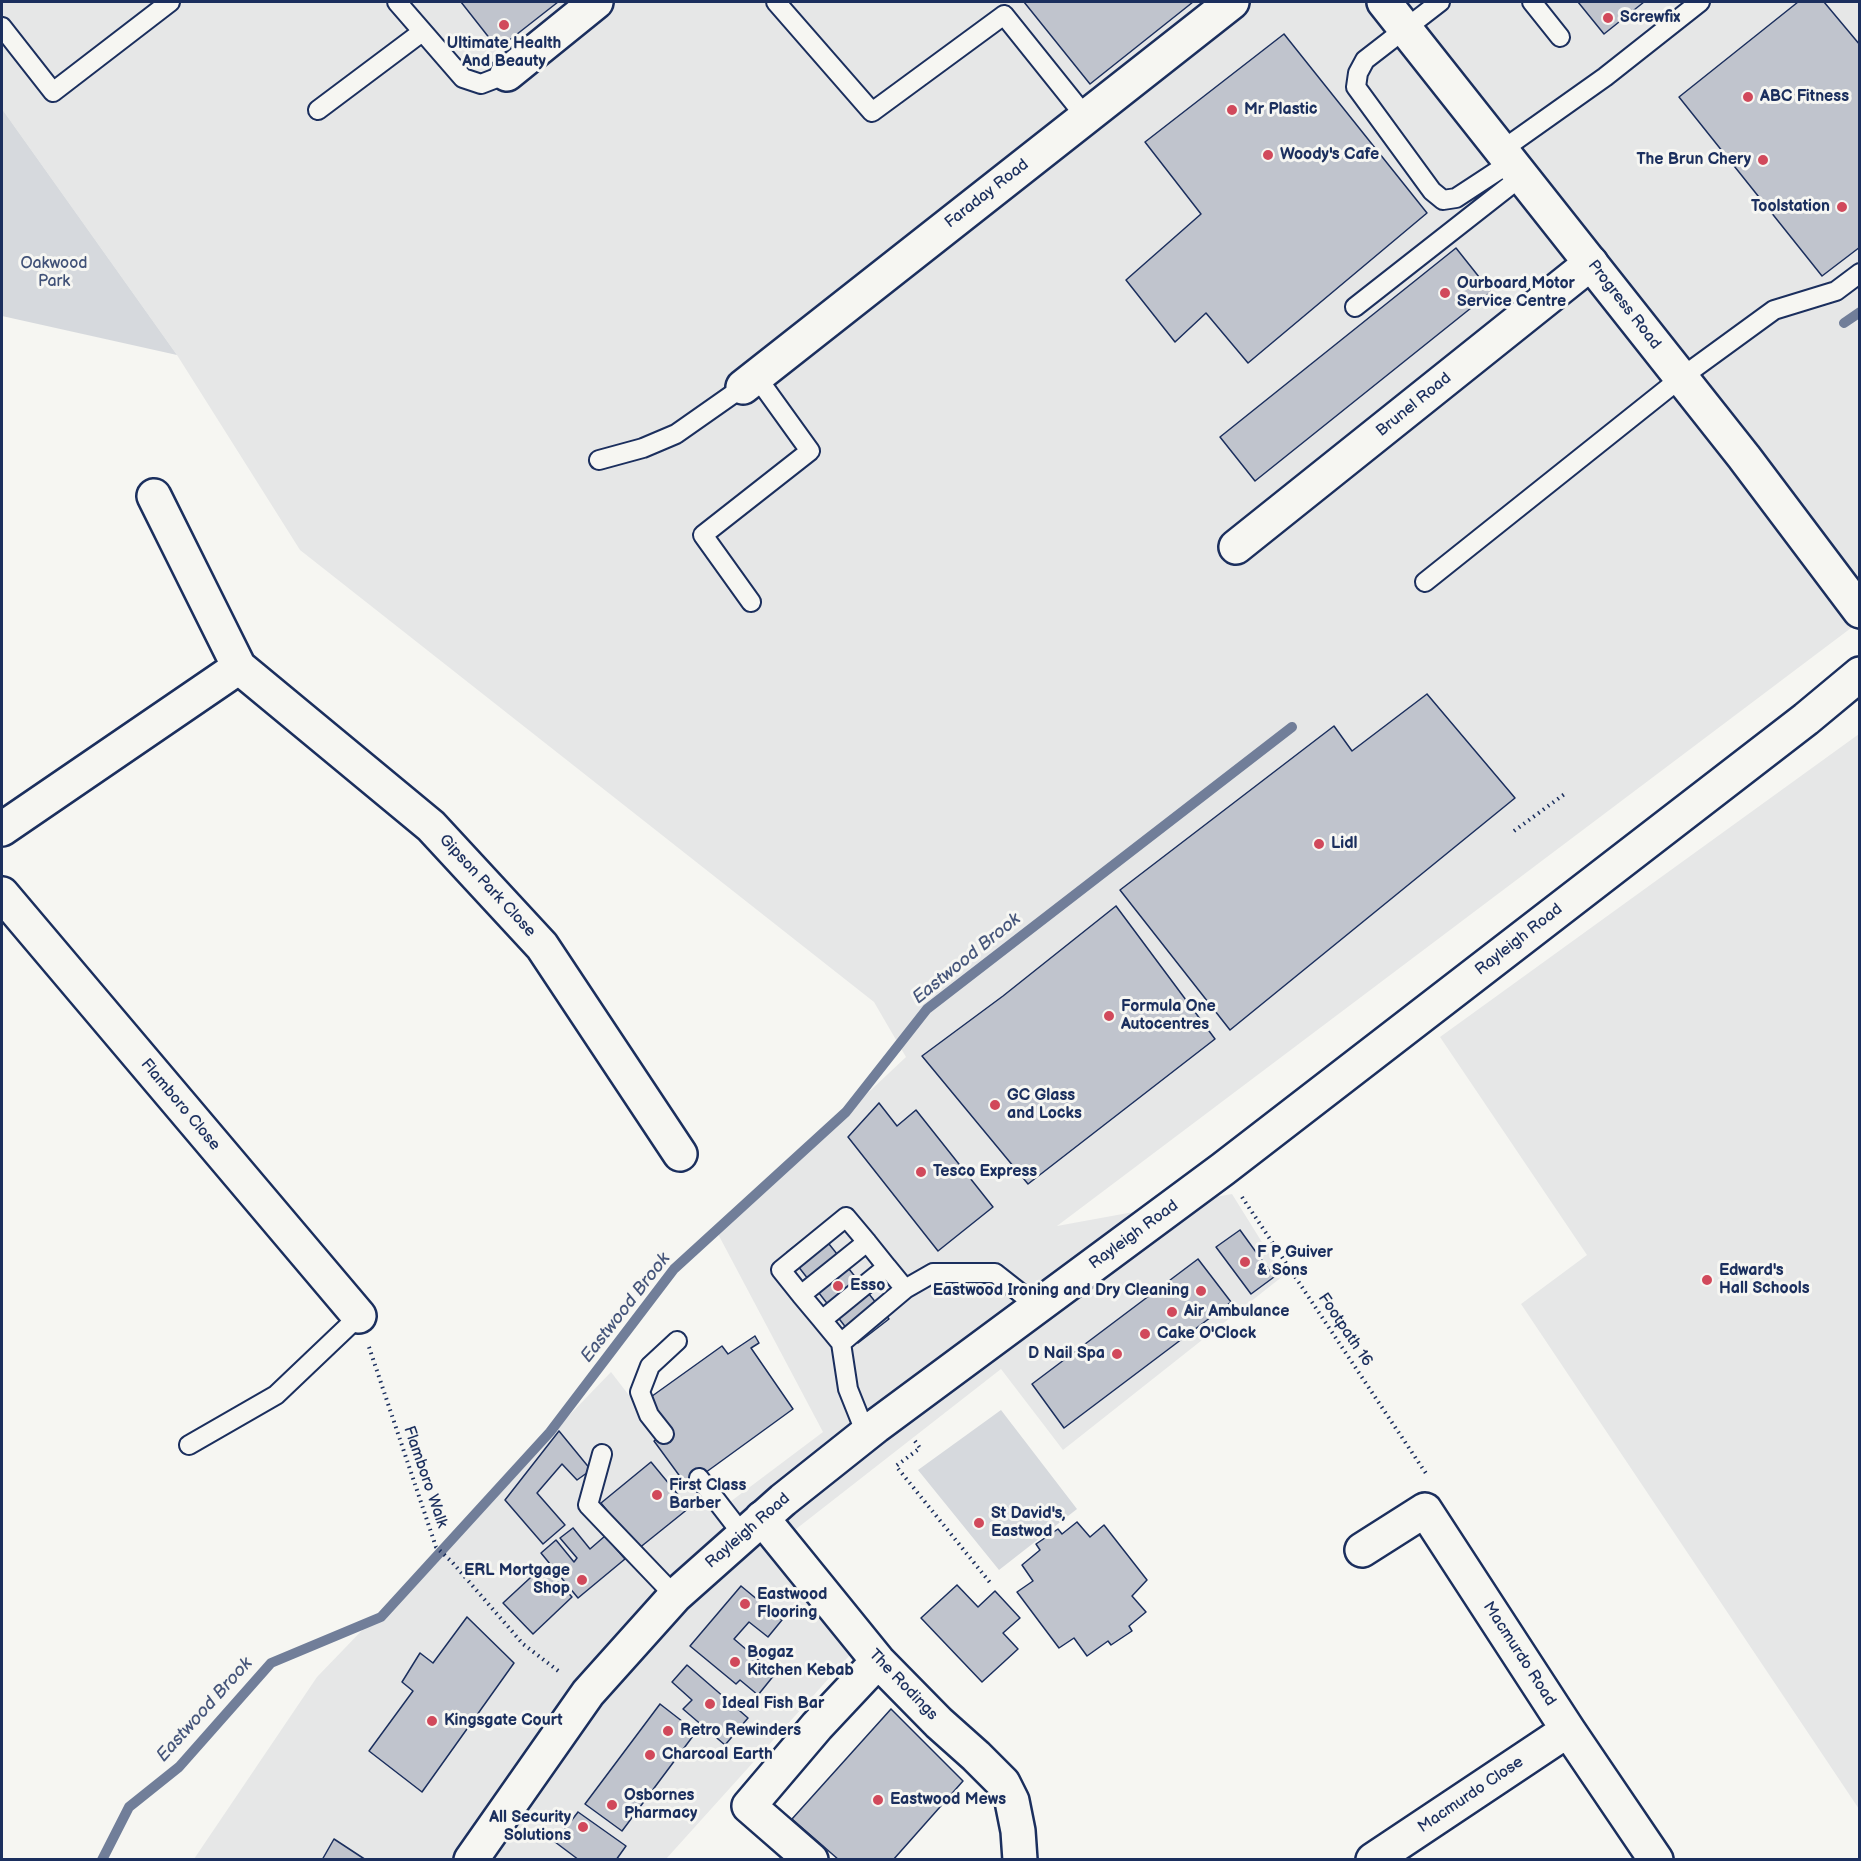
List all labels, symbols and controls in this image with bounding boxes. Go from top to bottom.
place label: Screwfix [1620,8,1680,28]
marker: Screwfix [1601,11,1615,25]
marker: Ultimate Health And Beauty [497,18,511,32]
place label: Ultimate Health And Beauty [447,34,561,72]
place label: ABC Fitness [1760,87,1849,107]
marker: ABC Fitness [1741,90,1755,104]
place label: Mr Plastic [1244,100,1318,120]
marker: Mr Plastic [1225,103,1239,117]
place label: Woody's Cafe [1280,145,1379,165]
marker: Woody's Cafe [1261,148,1275,162]
place label: The Brun Chery [1636,150,1751,170]
marker: The Brun Chery [1756,153,1770,167]
street label: Faraday Road [941,155,1033,233]
place label: Toolstation [1751,197,1830,217]
marker: Toolstation [1835,200,1849,214]
park label: Oakwood Park [21,254,87,292]
street label: Progress Road [1583,257,1665,353]
place label: Ourboard Motor Service Centre [1457,274,1575,312]
marker: Ourboard Motor Service Centre [1438,286,1452,300]
street label: Brunel Road [1373,369,1455,441]
street label: Gipson Park Close [435,831,539,941]
place label: Lidl [1331,834,1357,854]
marker: Lidl [1312,837,1326,851]
street label: Rayleigh Road [1472,900,1566,980]
water label: Eastwood Brook [909,909,1025,1009]
place label: Formula One Autocentres [1121,997,1216,1035]
marker: Formula One Autocentres [1102,1009,1116,1023]
street label: Flamboro Close [136,1055,224,1155]
place label: GC Glass and Locks [1007,1086,1082,1124]
marker: GC Glass and Locks [988,1098,1002,1112]
place label: Tesco Express [933,1162,1037,1182]
marker: Tesco Express [914,1165,928,1179]
street label: Rayleigh Road [1086,1196,1182,1274]
place label: F P Guiver & Sons [1257,1243,1333,1281]
water label: Eastwood Brook [577,1249,675,1367]
marker: F P Guiver & Sons [1238,1255,1252,1269]
place label: Edward's Hall Schools [1719,1261,1810,1299]
marker: Edward's Hall Schools [1700,1273,1714,1287]
place label: Esso [850,1276,885,1296]
marker: Esso [831,1279,845,1293]
place label: Eastwood Ironing and Dry Cleaning [933,1281,1189,1301]
marker: Eastwood Ironing and Dry Cleaning [1194,1284,1208,1298]
street label: Footpath 16 [1313,1290,1377,1370]
place label: Air Ambulance [1184,1302,1289,1322]
marker: Air Ambulance [1165,1305,1179,1319]
place label: Cake O'Clock [1157,1324,1256,1344]
marker: Cake O'Clock [1138,1327,1152,1341]
place label: D Nail Spa [1028,1344,1105,1364]
marker: D Nail Spa [1110,1347,1124,1361]
street label: Flamboro Walk [399,1424,451,1530]
place label: First Class Barber [669,1476,746,1514]
marker: First Class Barber [650,1488,664,1502]
street label: Rayleigh Road [702,1489,794,1573]
place label: St David's, Eastwod [991,1504,1066,1542]
marker: St David's, Eastwod [972,1516,986,1530]
place label: ERL Mortgage Shop [464,1561,570,1599]
marker: ERL Mortgage Shop [575,1573,589,1587]
place label: Eastwood Flooring [757,1585,827,1623]
marker: Eastwood Flooring [738,1597,752,1611]
street label: Macmurdo Road [1478,1598,1560,1710]
place label: Bogaz Kitchen Kebab [747,1643,854,1681]
street label: The Rodings [864,1645,942,1725]
water label: Eastwood Brook [153,1653,257,1767]
marker: Bogaz Kitchen Kebab [728,1655,742,1669]
place label: Ideal Fish Bar [722,1694,824,1714]
marker: Ideal Fish Bar [703,1697,717,1711]
place label: Kingsgate Court [444,1711,563,1731]
marker: Kingsgate Court [425,1714,439,1728]
place label: Retro Rewinders [680,1721,801,1741]
marker: Retro Rewinders [661,1724,675,1738]
place label: Charcoal Earth [662,1745,773,1765]
marker: Charcoal Earth [643,1748,657,1762]
street label: Macmurdo Close [1415,1753,1527,1837]
place label: Osbornes Pharmacy [624,1786,697,1824]
place label: Eastwood Mews [890,1790,1006,1810]
marker: Eastwood Mews [871,1793,885,1807]
marker: Osbornes Pharmacy [605,1798,619,1812]
place label: All Security Solutions [489,1808,571,1846]
marker: All Security Solutions [576,1820,590,1834]

